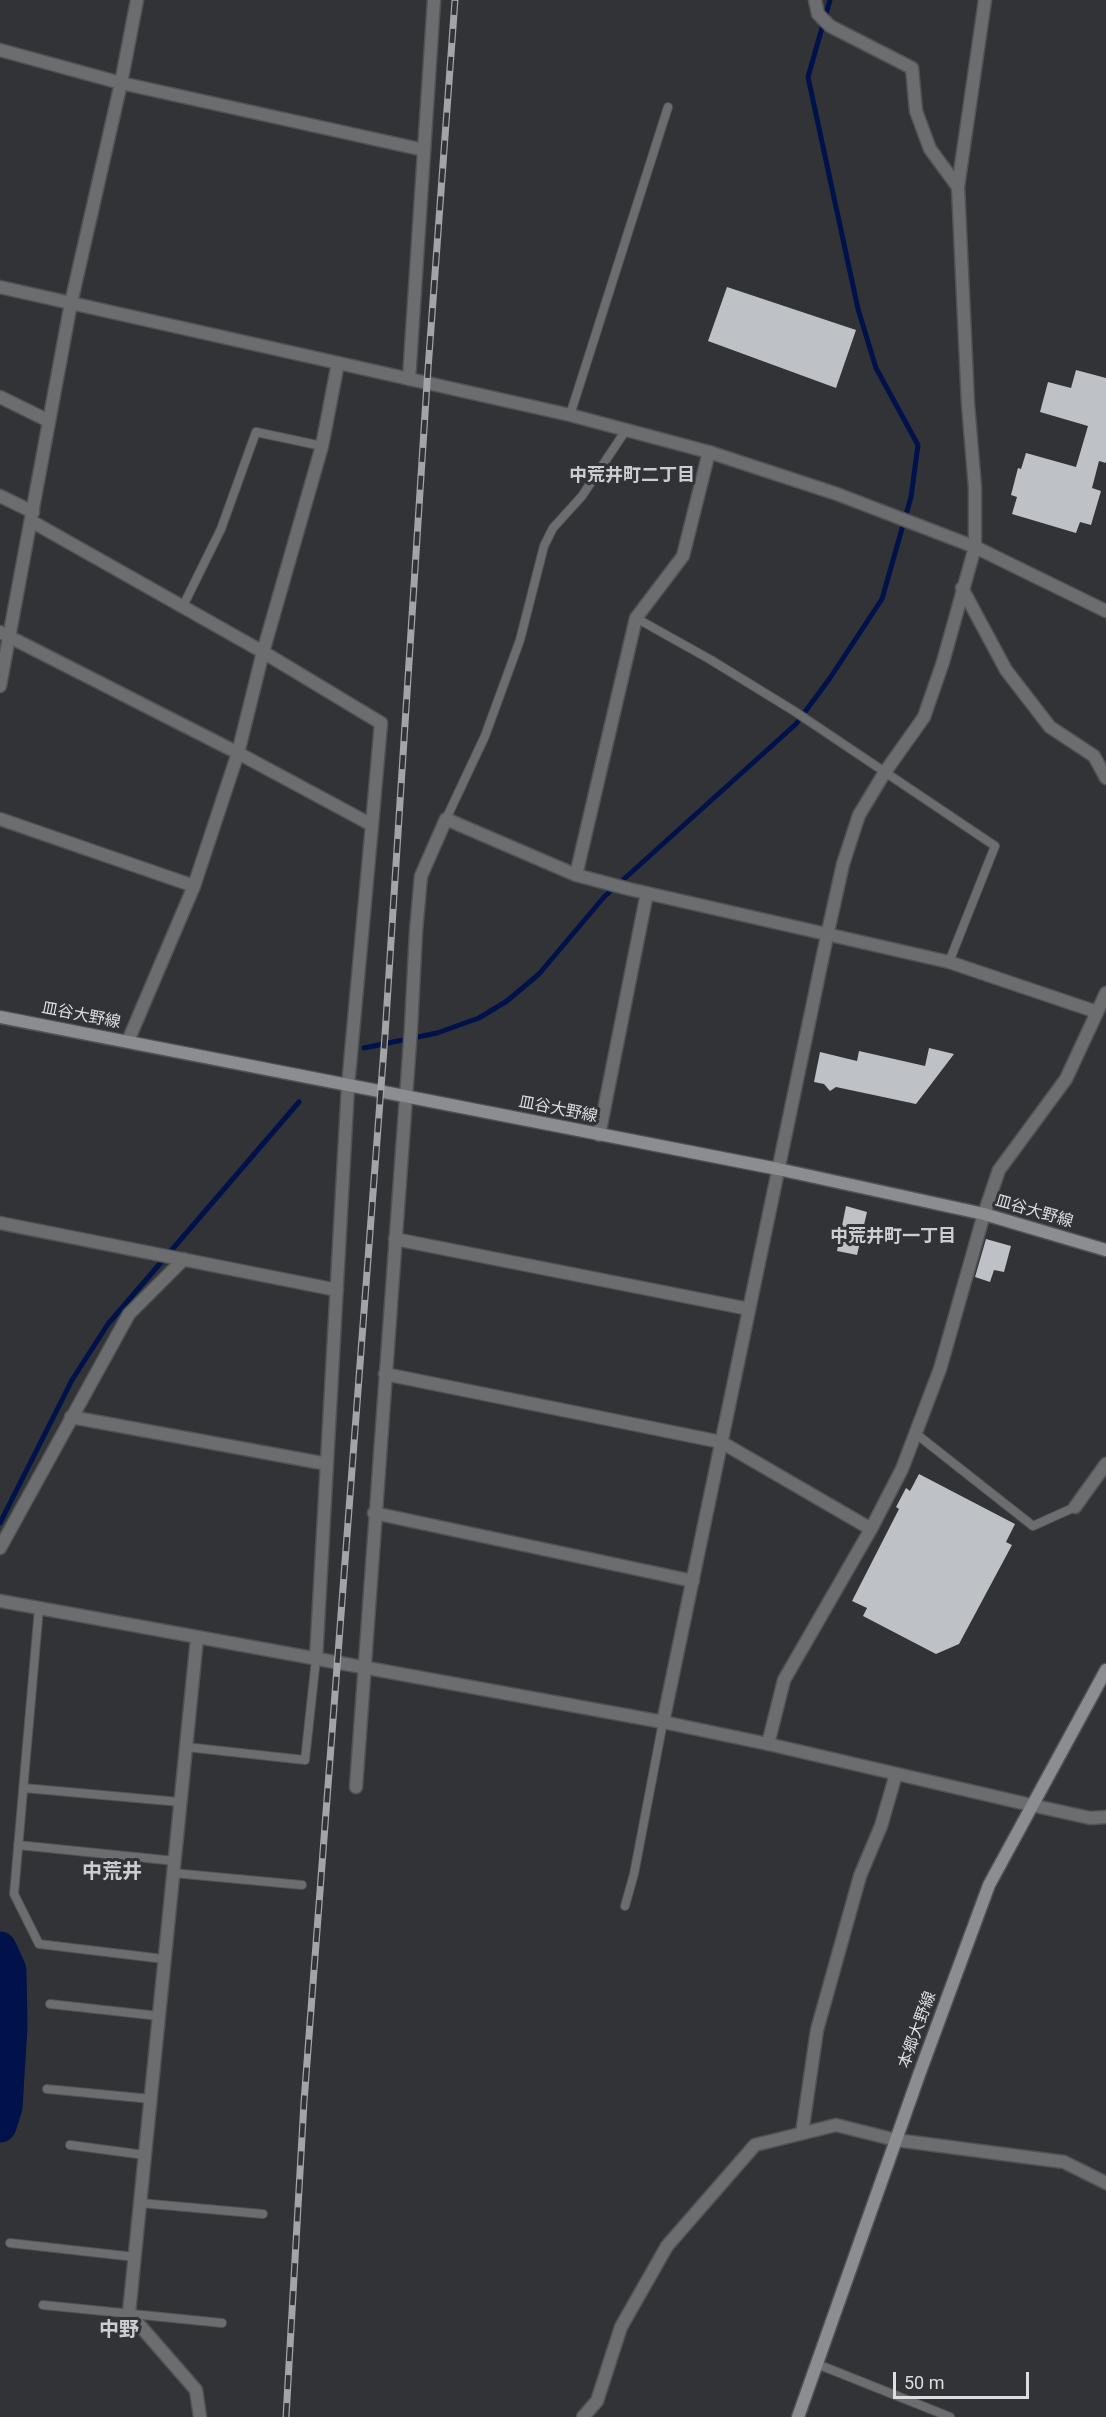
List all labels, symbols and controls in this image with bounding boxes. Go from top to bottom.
district label: 中荒井町二丁目 [569,465,695,487]
street label: 皿谷大野線 [40,999,122,1033]
street label: 皿谷大野線 [517,1093,599,1127]
street label: 皿谷大野線 [993,1192,1075,1232]
district label: 中荒井町一丁目 [830,1226,956,1248]
district label: 中荒井 [82,1861,142,1885]
street label: 本郷大野線 [895,1989,941,2071]
district label: 中野 [99,2319,139,2343]
scale bar [896,2360,1032,2398]
text: 50 m [904,2372,944,2393]

